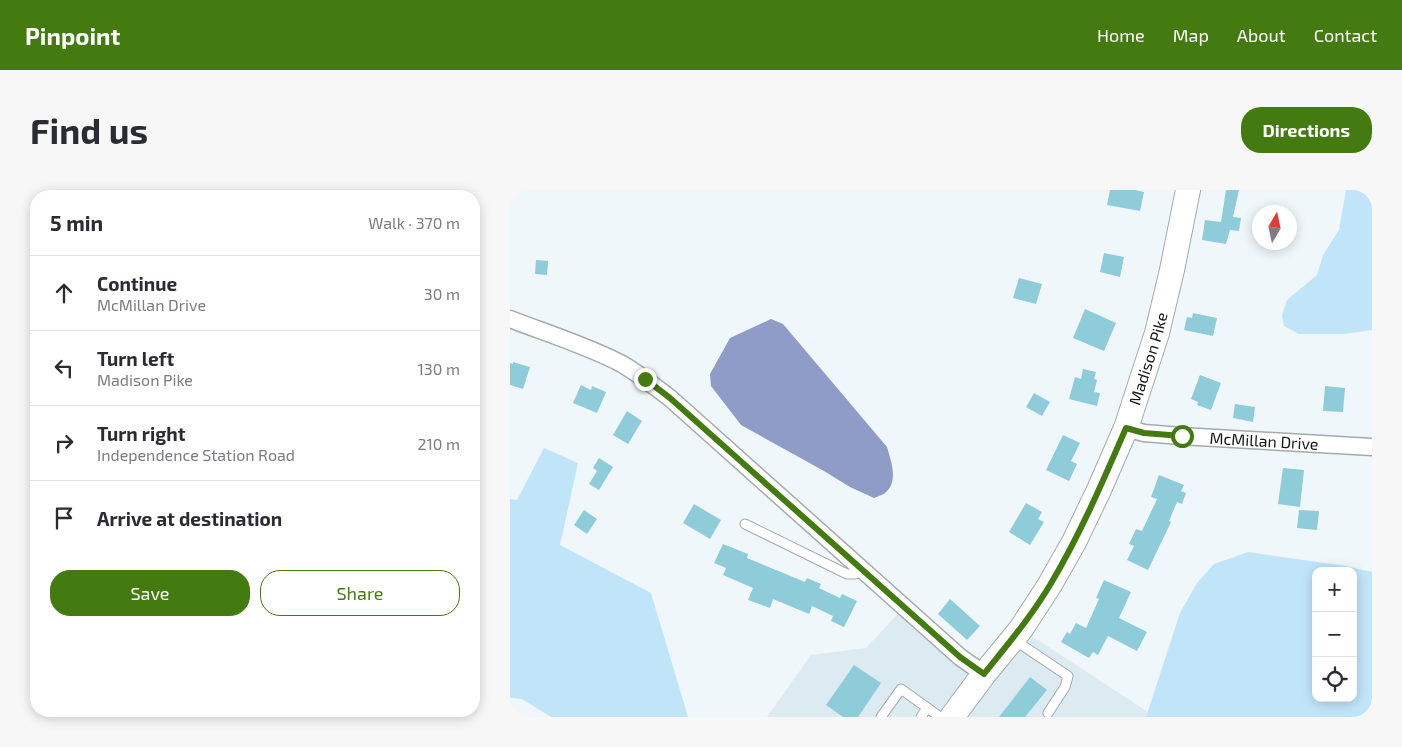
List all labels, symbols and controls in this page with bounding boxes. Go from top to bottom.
text: Pinpoint [25,21,120,50]
text: Home [1097,24,1145,46]
text: Map [1173,24,1209,46]
text: About [1237,24,1286,46]
text: Contact [1314,24,1377,46]
button: Directions [1241,107,1372,153]
text: Find us [30,109,148,151]
north arrow [1252,205,1297,250]
text: 5 min [50,210,103,235]
text: Walk · 370 m [368,213,460,232]
text: Continue [97,272,177,295]
icon: ahead [50,279,78,307]
text: 30 m [424,284,460,303]
text: McMillan Drive [97,295,206,314]
street label: Madison Pike [1124,310,1171,407]
text: Turn left [97,347,174,370]
icon: left [50,354,78,382]
text: 130 m [418,359,460,378]
route end [634,368,657,391]
text: Madison Pike [97,370,193,389]
text: Turn right [97,422,185,445]
route start [1171,425,1194,448]
street label: McMillan Drive [1209,428,1319,453]
icon: right [50,429,78,457]
text: 210 m [417,434,460,453]
text: Independence Station Road [97,445,295,464]
icon: arrive [50,504,78,532]
text: Arrive at destination [97,507,282,530]
map controls [1312,567,1357,702]
button: + [1312,567,1357,612]
button: Save [50,570,250,616]
button: Share [260,570,460,616]
button: − [1312,612,1357,657]
button: locate [1312,657,1357,702]

